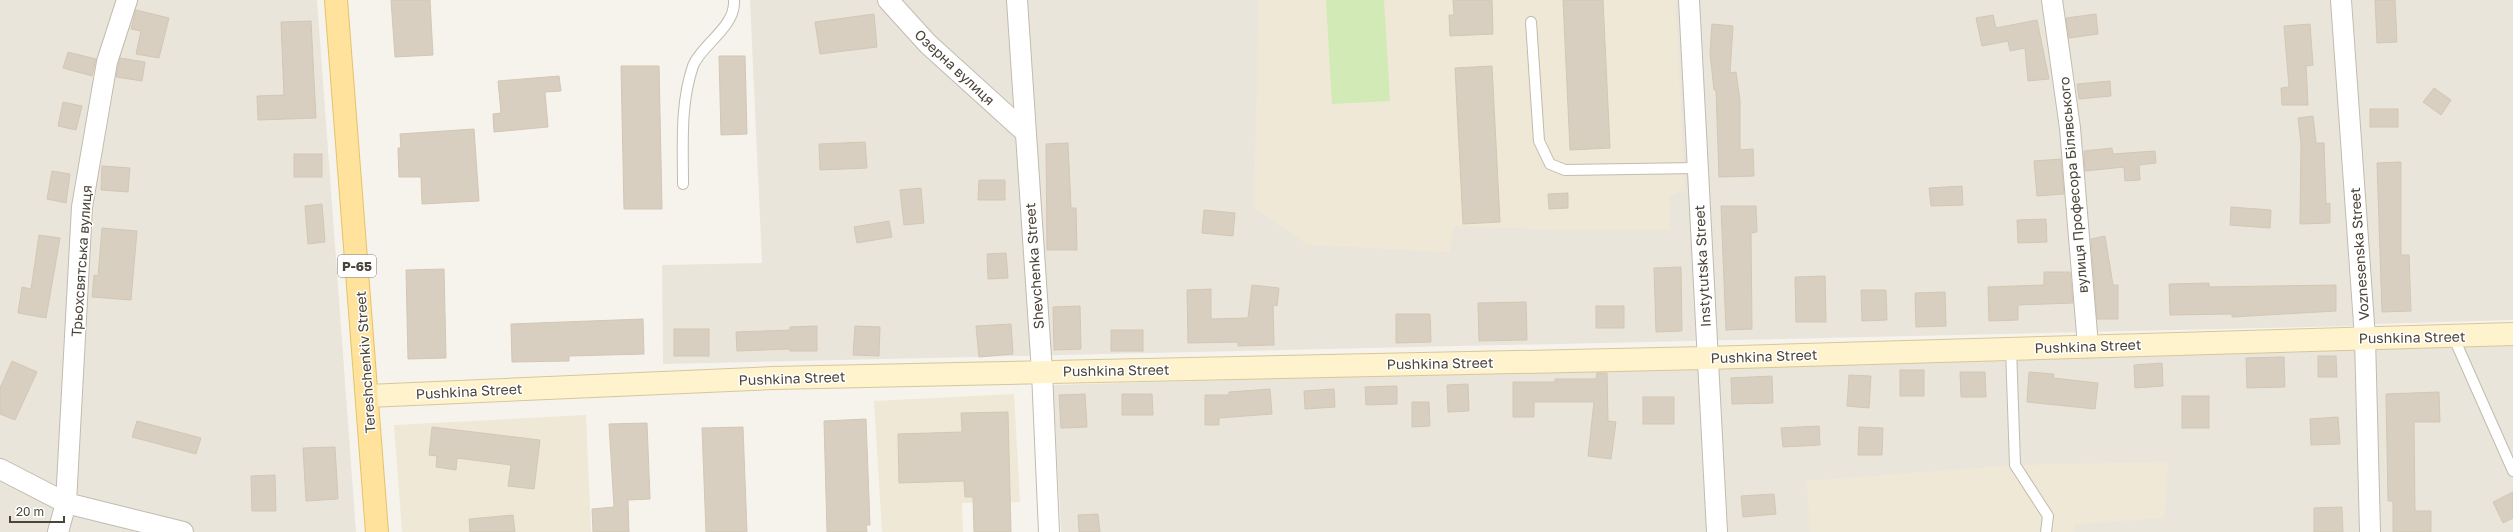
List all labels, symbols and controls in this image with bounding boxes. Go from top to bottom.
street label: Озерна вулиця [911,26,999,108]
street label: вулиця Професора Білявського [2055,76,2091,294]
street label: Трьохсвятська вулиця [67,184,95,338]
street label: Voznesenska Street [2346,187,2372,321]
street label: Shevchenka Street [1021,202,1047,330]
street label: Instytutska Street [1690,204,1714,328]
road number: Р-65 [338,255,376,277]
street label: Tereshchenkiv Street [352,290,378,434]
street label: Pushkina Street [2358,328,2466,346]
street label: Pushkina Street [2034,336,2142,356]
street label: Pushkina Street [1710,346,1818,366]
street label: Pushkina Street [1386,354,1494,372]
street label: Pushkina Street [1062,361,1170,379]
street label: Pushkina Street [738,368,846,388]
street label: Pushkina Street [415,380,523,402]
scale bar [10,498,64,524]
text: 20 m [16,504,44,519]

